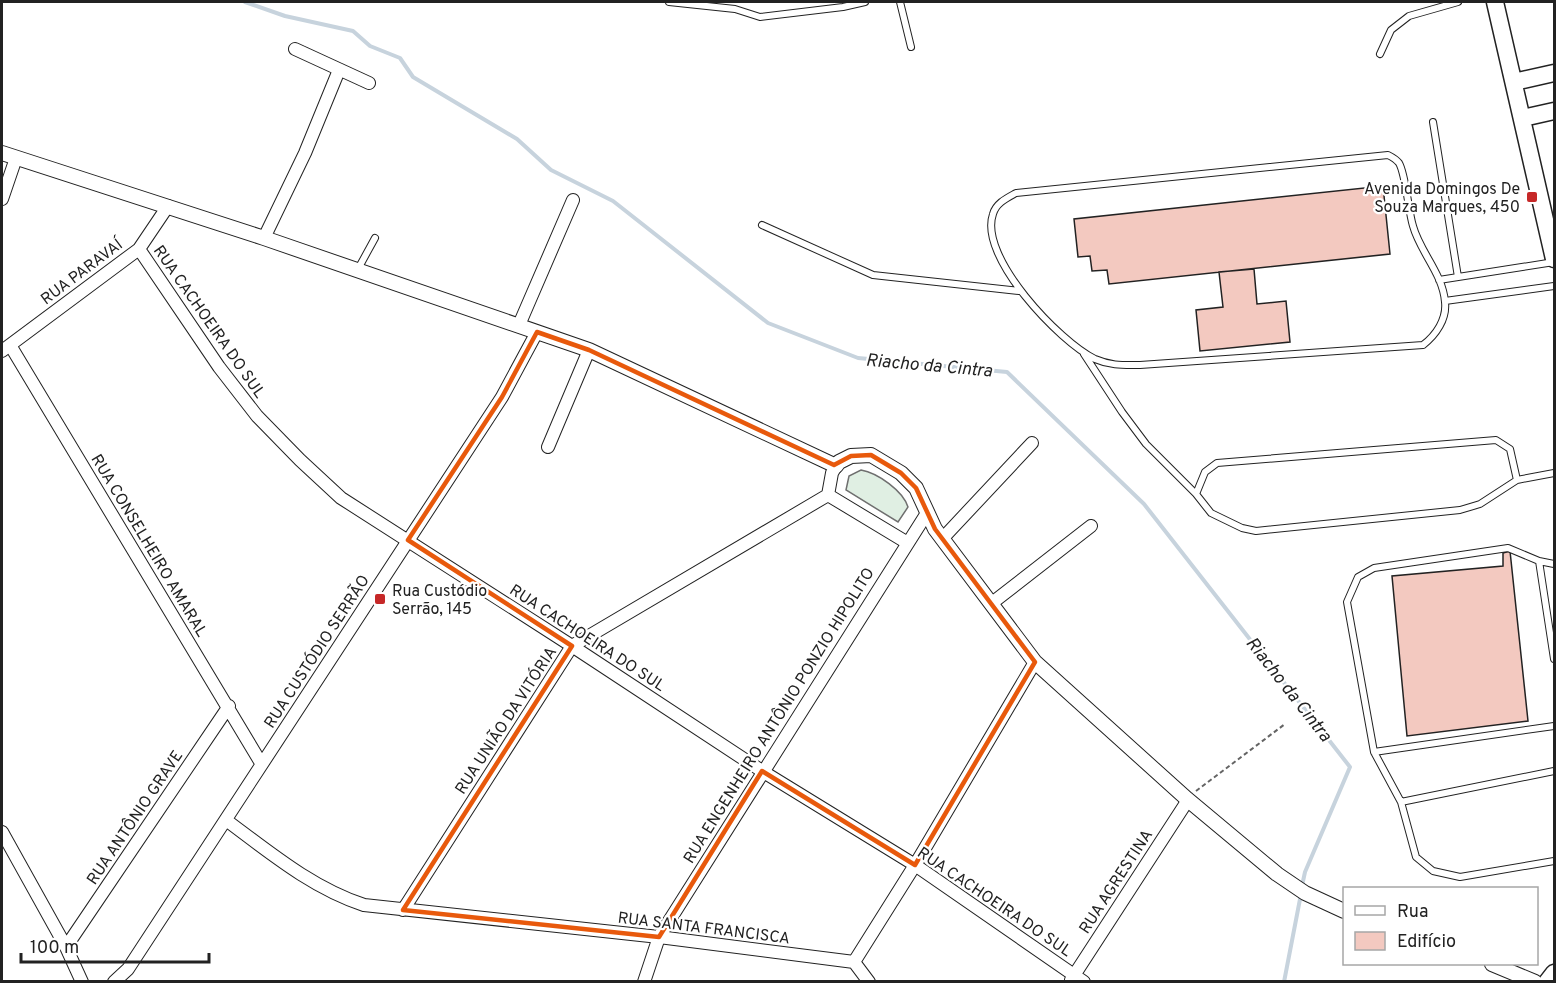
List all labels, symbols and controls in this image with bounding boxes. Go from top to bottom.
place label: Avenida Domingos De Souza Marques, 450 [1364,180,1520,218]
marker: Avenida Domingos De Souza Marques, 450 [1525,190,1539,204]
street label: RUA PARAVAÍ [36,233,128,310]
street label: RUA CACHOEIRA DO SUL [148,242,269,402]
water label: Riacho da Cintra [865,350,994,384]
street label: RUA CONSELHEIRO AMARAL [86,451,211,641]
street label: RUA ENGENHEIRO ANTÔNIO PONZIO HIPOLITO [678,563,880,868]
street label: RUA CUSTÓDIO SERRÃO [258,570,375,732]
street label: RUA CACHOEIRA DO SUL [505,581,669,697]
place label: Rua Custódio Serrão, 145 [392,582,487,620]
marker: Rua Custódio Serrão, 145 [373,592,387,606]
water label: Riacho da Cintra [1240,633,1336,748]
street label: RUA UNIÃO DA VITÓRIA [449,642,562,799]
street label: RUA ANTÔNIO GRAVE [82,746,188,889]
street label: RUA AGRESTINA [1076,826,1158,938]
street label: RUA CACHOEIRA DO SUL [913,843,1075,962]
legend [1343,887,1538,965]
text: Rua [1397,901,1428,924]
street label: RUA SANTA FRANCISCA [616,908,791,950]
scale bar [21,926,208,964]
text: Edifício [1397,931,1456,954]
text: 100 m [30,937,79,960]

